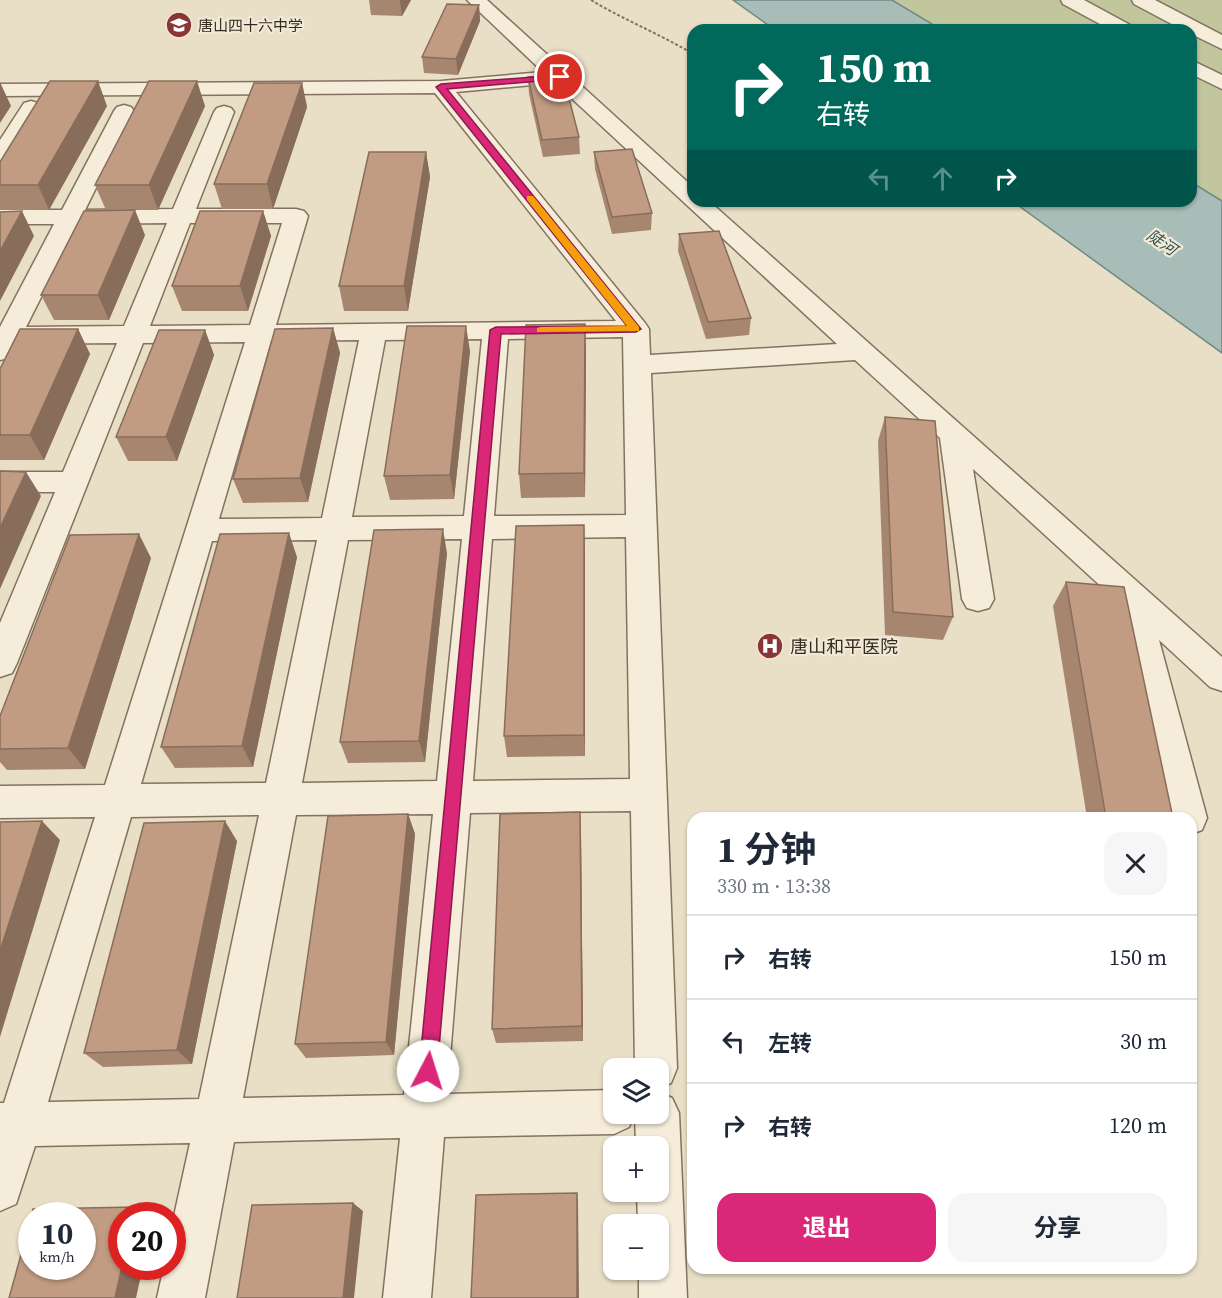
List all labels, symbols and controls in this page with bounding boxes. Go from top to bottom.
school or university icon: 唐山四十六中学 [164,10,194,40]
place label: 唐山四十六中学 [198,15,303,36]
text: 150 m [816,38,931,96]
icon: right [717,48,795,126]
pin [534,51,585,102]
icon: arrive [543,60,576,93]
text: 右转 [816,96,870,133]
icon: left [863,162,896,195]
icon: ahead [926,162,959,195]
icon: right [989,162,1022,195]
water label: 陡河 [1143,224,1184,262]
hospital icon: 唐山和平医院 [755,631,785,661]
place label: 唐山和平医院 [790,634,898,659]
text: 1 分钟 [717,825,816,874]
button: close [1104,832,1167,895]
text: 330 m · 13:38 [717,872,831,900]
icon: right [717,941,750,974]
text: 150 m [1109,942,1167,972]
text: 右转 [768,944,812,974]
icon: left [717,1025,750,1058]
text: 30 m [1120,1026,1167,1056]
text: 左转 [768,1028,812,1058]
position arrow [396,1039,460,1103]
map controls [603,1058,669,1280]
button: layers [603,1058,669,1124]
icon: right [717,1109,750,1142]
text: 120 m [1109,1110,1167,1140]
text: 右转 [768,1112,812,1142]
button: + [603,1136,669,1202]
button: 退出 [717,1193,936,1262]
button: 分享 [948,1193,1167,1262]
speed limit sign: 20 [108,1202,186,1280]
text: 10 [41,1213,73,1254]
button: − [603,1214,669,1280]
text: km/h [39,1246,75,1267]

